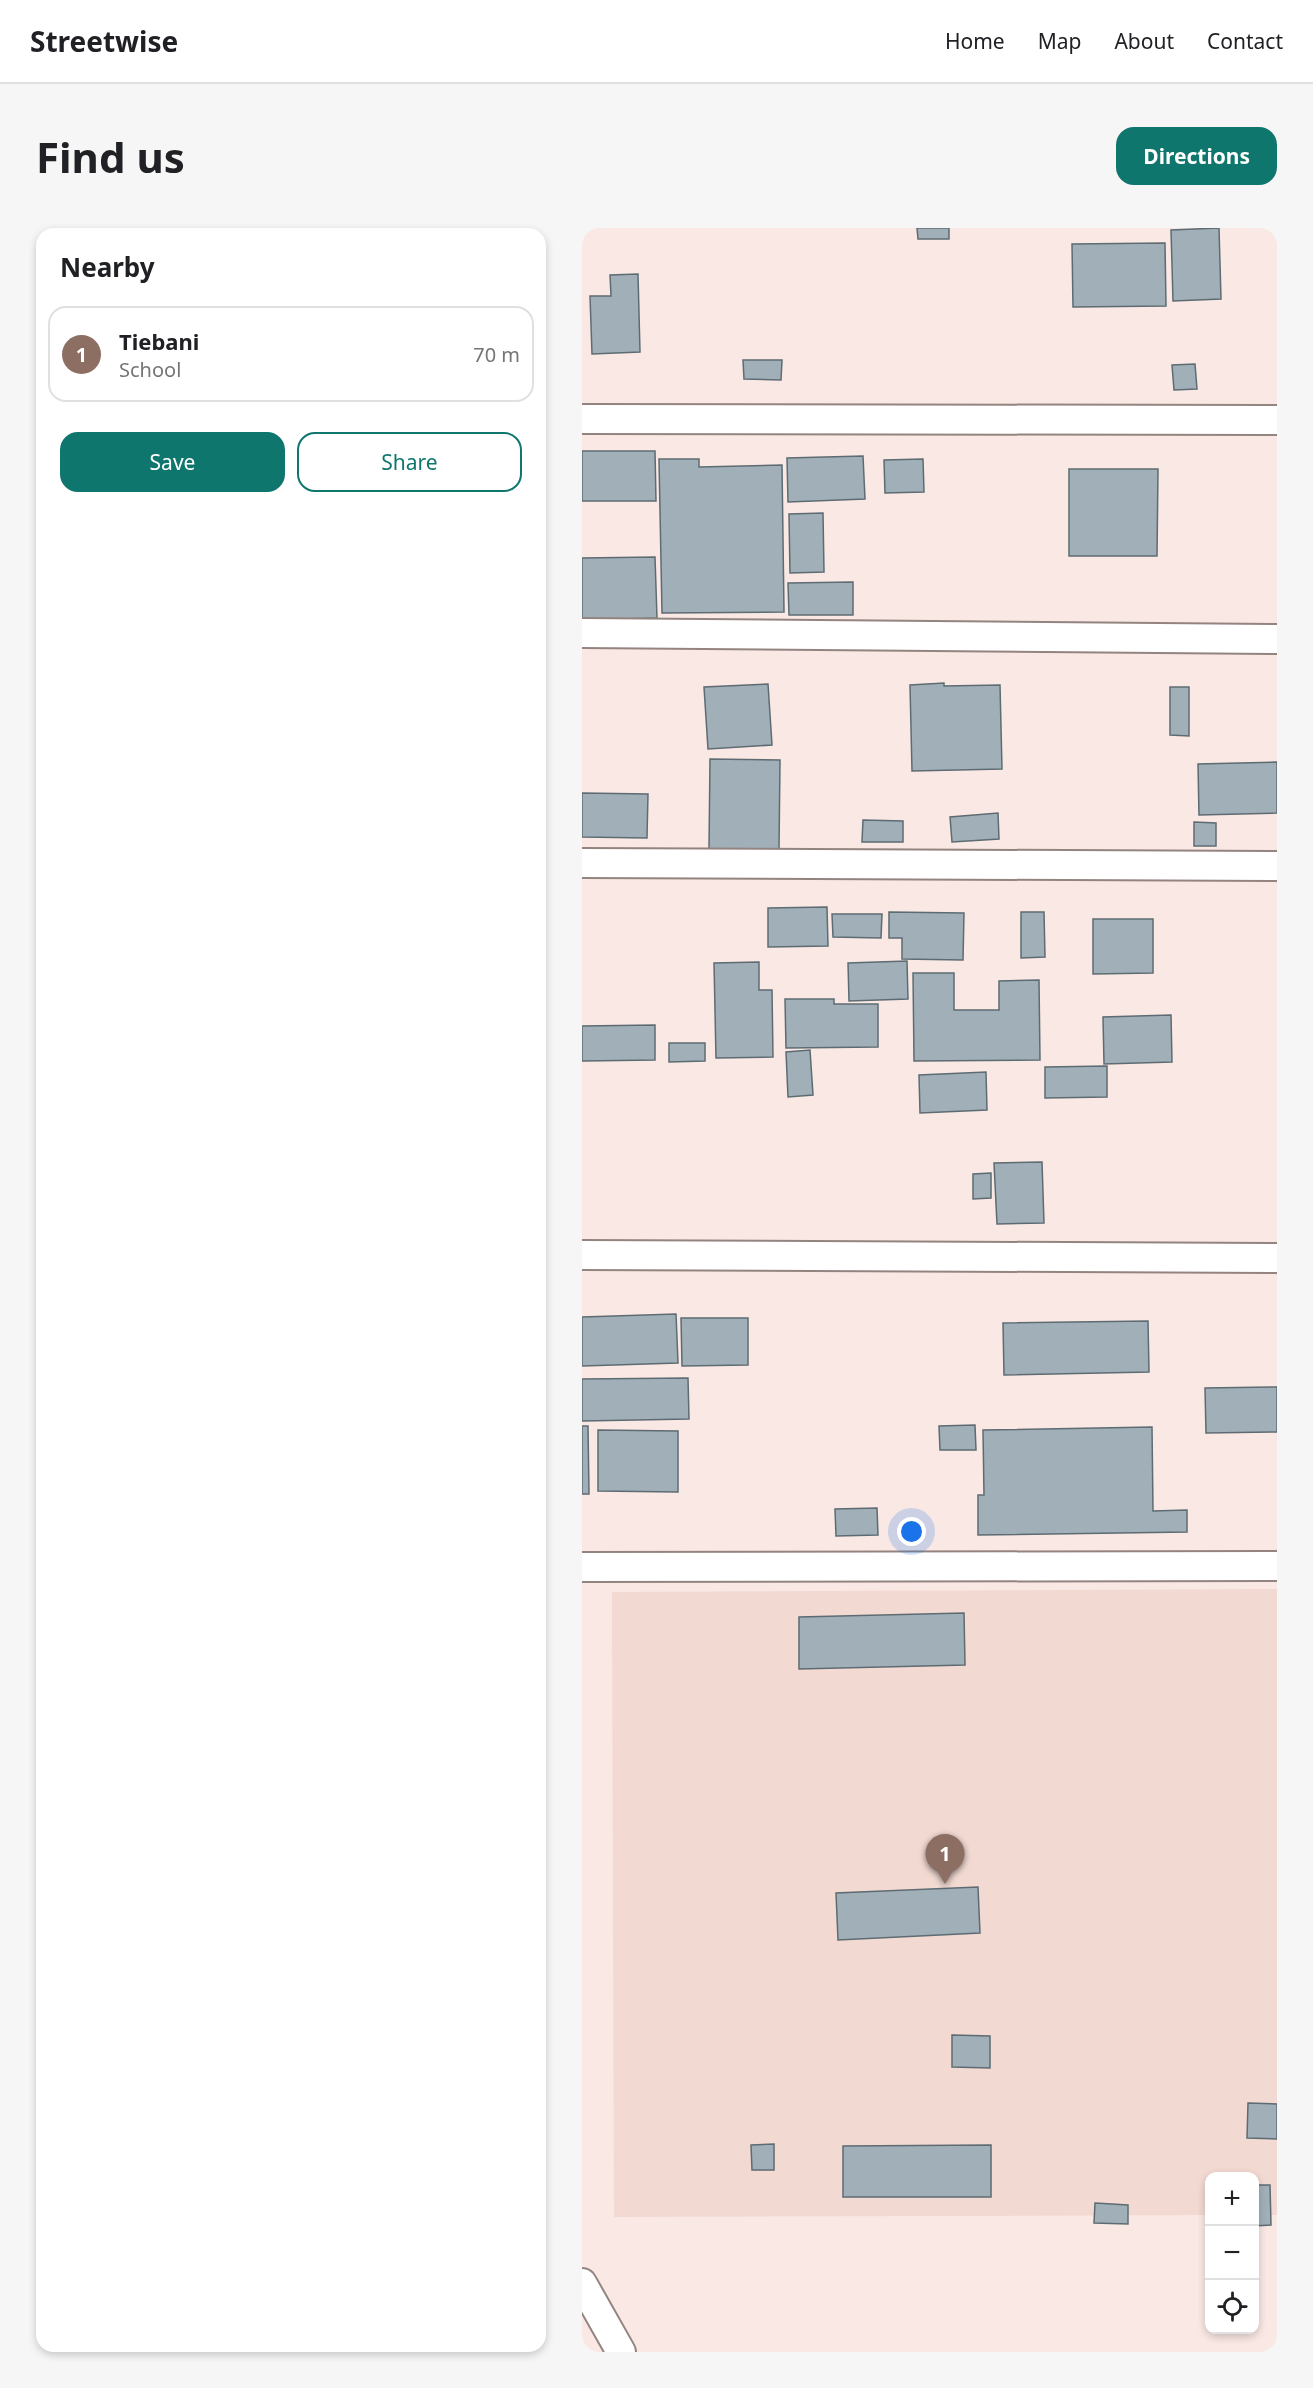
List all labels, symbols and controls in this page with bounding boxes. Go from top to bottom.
text: Streetwise [30,22,178,60]
text: Home [945,27,1005,55]
text: Map [1038,27,1081,55]
text: About [1114,27,1174,55]
text: Contact [1207,27,1283,55]
button: Directions [1116,127,1277,185]
text: Find us [36,128,185,185]
text: Nearby [60,249,155,285]
text: Tiebani [119,326,199,356]
text: 1 [76,341,87,368]
text: 70 m [473,341,520,368]
text: School [119,356,181,383]
button: Save [60,432,285,492]
button: Share [297,432,522,492]
your location [897,1517,926,1546]
pin: 1 [926,1834,964,1884]
map controls [1205,2172,1259,2334]
button: + [1205,2172,1259,2226]
button: − [1205,2226,1259,2280]
button: locate [1205,2280,1259,2334]

